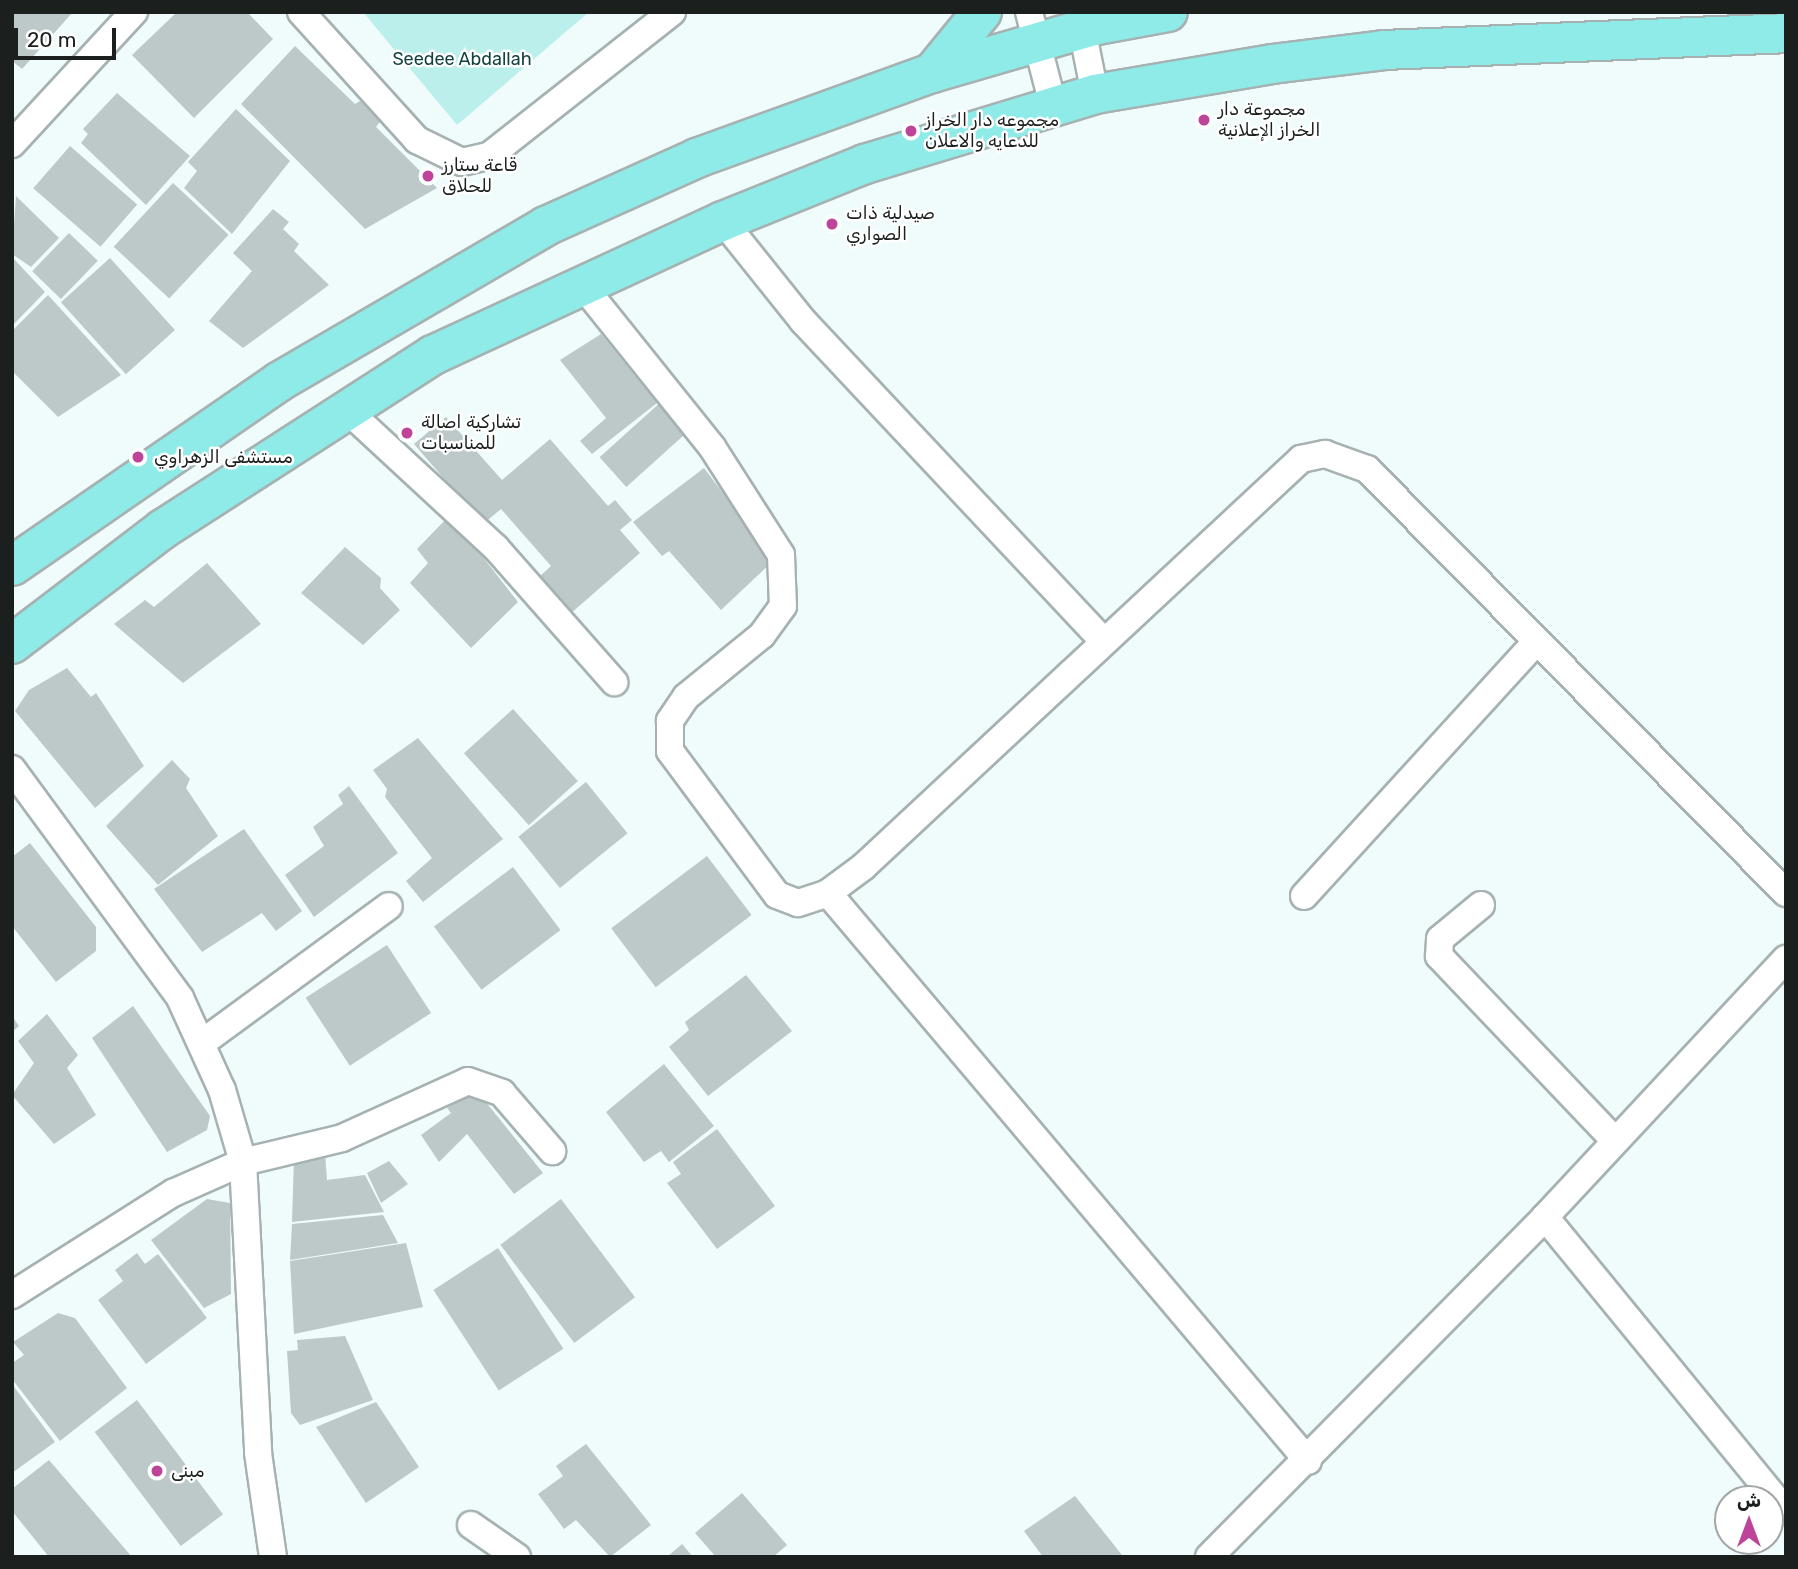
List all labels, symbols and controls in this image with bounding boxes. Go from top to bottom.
scale bar [18,14,119,58]
text: 20 m [27,27,76,52]
park label: Seedee Abdallah [392,48,532,70]
place label: مجموعة دار الخراز اﻹعلانية [1218,99,1321,142]
place label: مجموعه دار الخراز للدعايه والاعلان [925,110,1059,152]
marker: مجموعة دار الخراز اﻹعلانية [1196,112,1212,128]
marker: مجموعه دار الخراز للدعايه والاعلان [903,123,919,139]
place label: قاعة ستارز للحلاق [442,155,517,198]
marker: قاعة ستارز للحلاق [420,168,436,184]
place label: صيدلية ذات الصواري [846,203,935,246]
marker: صيدلية ذات الصواري [824,216,840,232]
place label: تشاركية اصالة للمناسبات [421,412,521,454]
marker: تشاركية اصالة للمناسبات [399,425,415,441]
place label: مستشفى الزهراوي [154,446,293,468]
marker: مستشفى الزهراوي [128,447,148,467]
place label: مبنى [171,1460,205,1482]
marker: مبنى [149,1463,165,1479]
north arrow [1714,1485,1784,1555]
text: ش [1737,1489,1761,1512]

